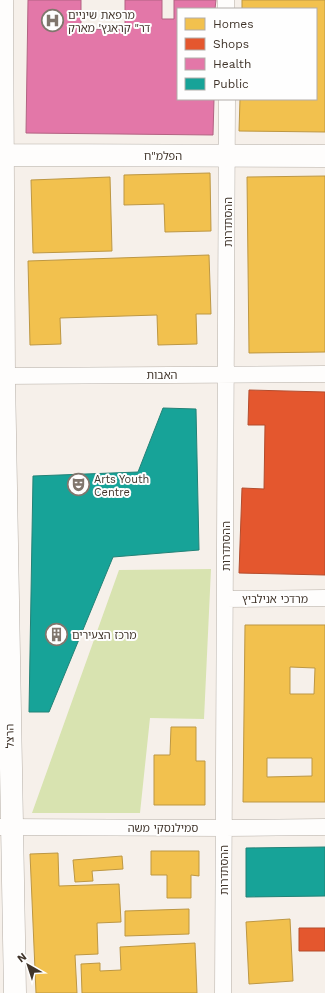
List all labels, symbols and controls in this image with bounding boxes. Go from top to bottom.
hospital icon: מרפאת שיניים דר" קראגץ' מארק [40,8,66,34]
legend [177,8,317,100]
place label: מרפאת שיניים דר" קראגץ' מארק [68,9,150,35]
text: Homes [213,17,254,31]
text: Shops [213,37,249,51]
text: Health [213,57,251,71]
text: Public [213,77,249,91]
street label: הפלמ"ח [144,150,182,163]
street label: ההסתדרות [222,197,235,247]
street label: האבות [147,369,178,382]
theatre icon: Arts Youth Centre [65,472,91,498]
place label: Arts Youth Centre [94,473,149,499]
street label: ההסתדרות [220,521,233,571]
street label: מרדכי אנילביץ [242,593,308,606]
building icon: מרכז הצעירים [43,622,69,648]
place label: מרכז הצעירים [72,629,137,642]
street label: הרצל [3,724,17,748]
street label: סמילנסקי משה [128,822,198,835]
street label: ההסתדרות [218,845,231,895]
north arrow [8,945,48,985]
text: N [15,950,29,965]

